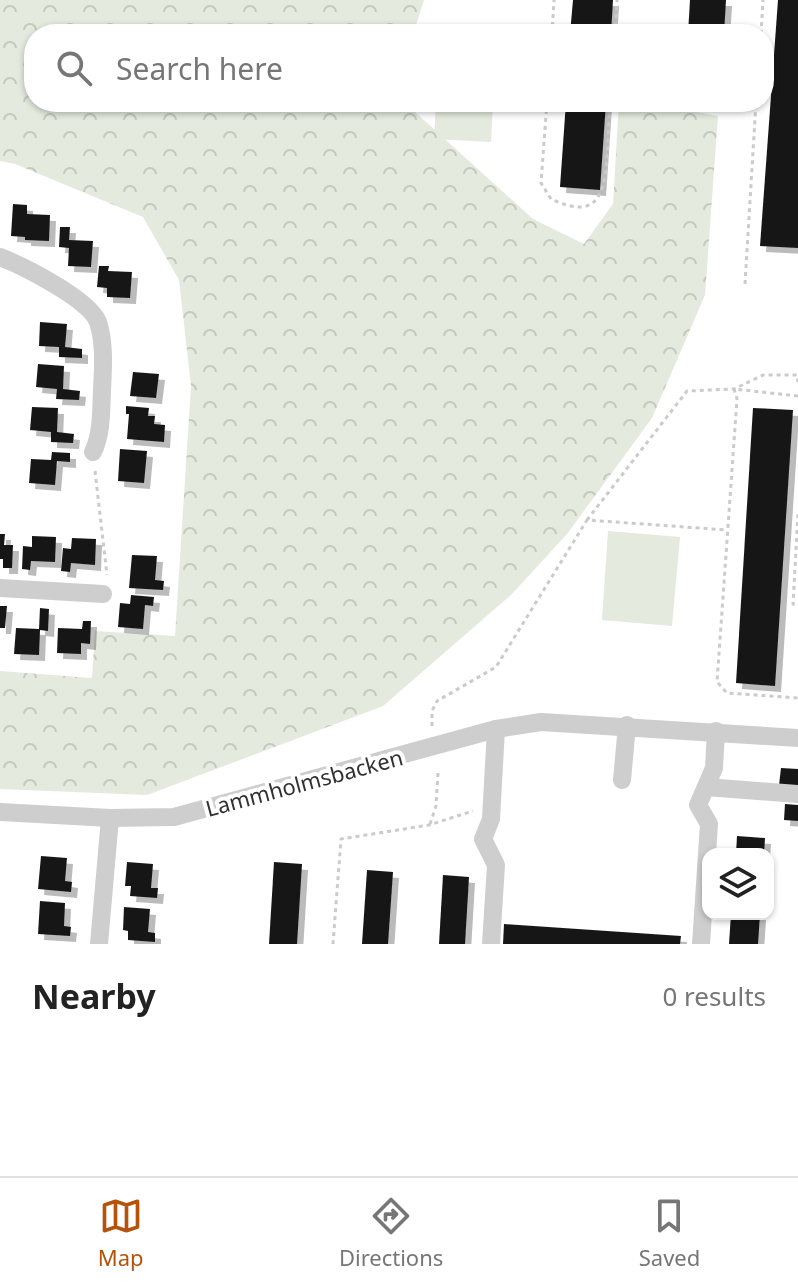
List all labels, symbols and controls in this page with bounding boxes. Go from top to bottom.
search box [24,24,774,112]
icon: search [52,46,96,90]
text: Search here [116,48,283,89]
street label: Lammholmsbacken [202,741,406,823]
map controls [702,848,774,920]
button: layers [702,848,774,920]
text: Nearby [32,973,156,1019]
text: 0 results [662,978,766,1014]
tab: Map [98,1194,144,1272]
tab: Directions [339,1194,443,1272]
tab: Saved [639,1194,700,1272]

